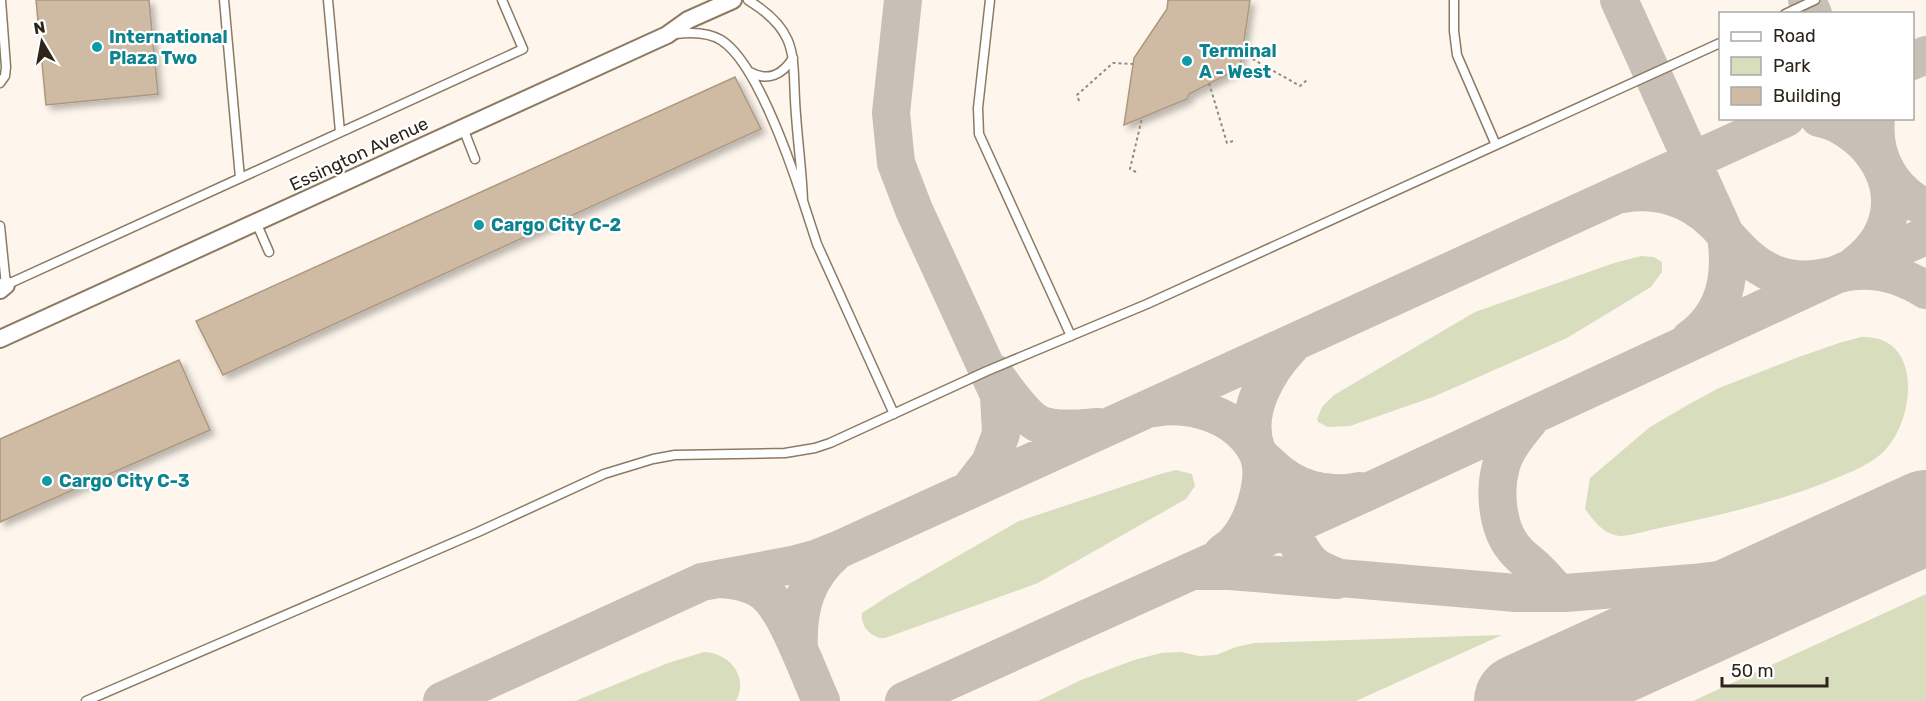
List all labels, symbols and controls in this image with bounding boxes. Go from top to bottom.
north arrow [12,12,72,72]
legend [1719,12,1914,120]
text: N [32,17,47,38]
text: Road [1773,25,1816,47]
place label: International Plaza Two [109,26,228,69]
marker: International Plaza Two [90,40,104,54]
place label: Terminal A - West [1199,40,1277,83]
marker: Terminal A - West [1180,54,1194,68]
text: Park [1773,55,1811,77]
text: Building [1773,85,1841,107]
street label: Essington Avenue [286,112,432,196]
place label: Cargo City C-2 [491,214,621,236]
marker: Cargo City C-2 [472,218,486,232]
place label: Cargo City C-3 [59,470,190,492]
marker: Cargo City C-3 [40,474,54,488]
scale bar [1722,650,1827,688]
text: 50 m [1731,660,1774,682]

